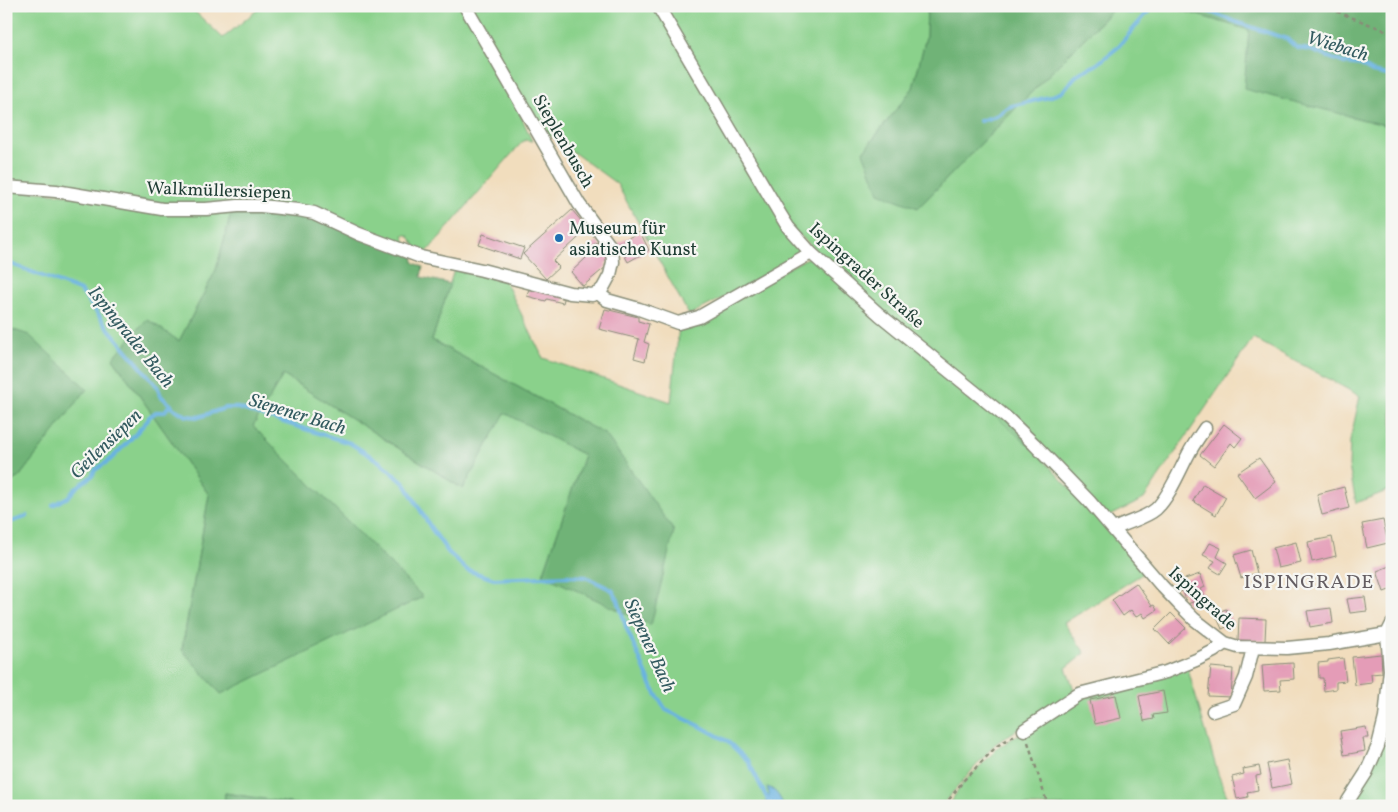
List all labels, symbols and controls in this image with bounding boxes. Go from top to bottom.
water label: Wiebach [1303,25,1371,69]
street label: Sieplenbusch [526,90,600,194]
street label: Walkmüllersiepen [146,176,292,207]
place label: Museum für asiatische Kunst [569,217,697,263]
street label: Ispingrader Straße [803,217,929,335]
marker: Museum für asiatische Kunst [553,232,565,244]
water label: Ispingrader Bach [81,281,180,394]
water label: Siepener Bach [246,388,349,442]
water label: Geilensiepen [65,403,148,485]
street label: Ispingrade [1162,561,1242,637]
district label: ISPINGRADE [1244,569,1374,597]
water label: Siepener Bach [617,595,681,697]

